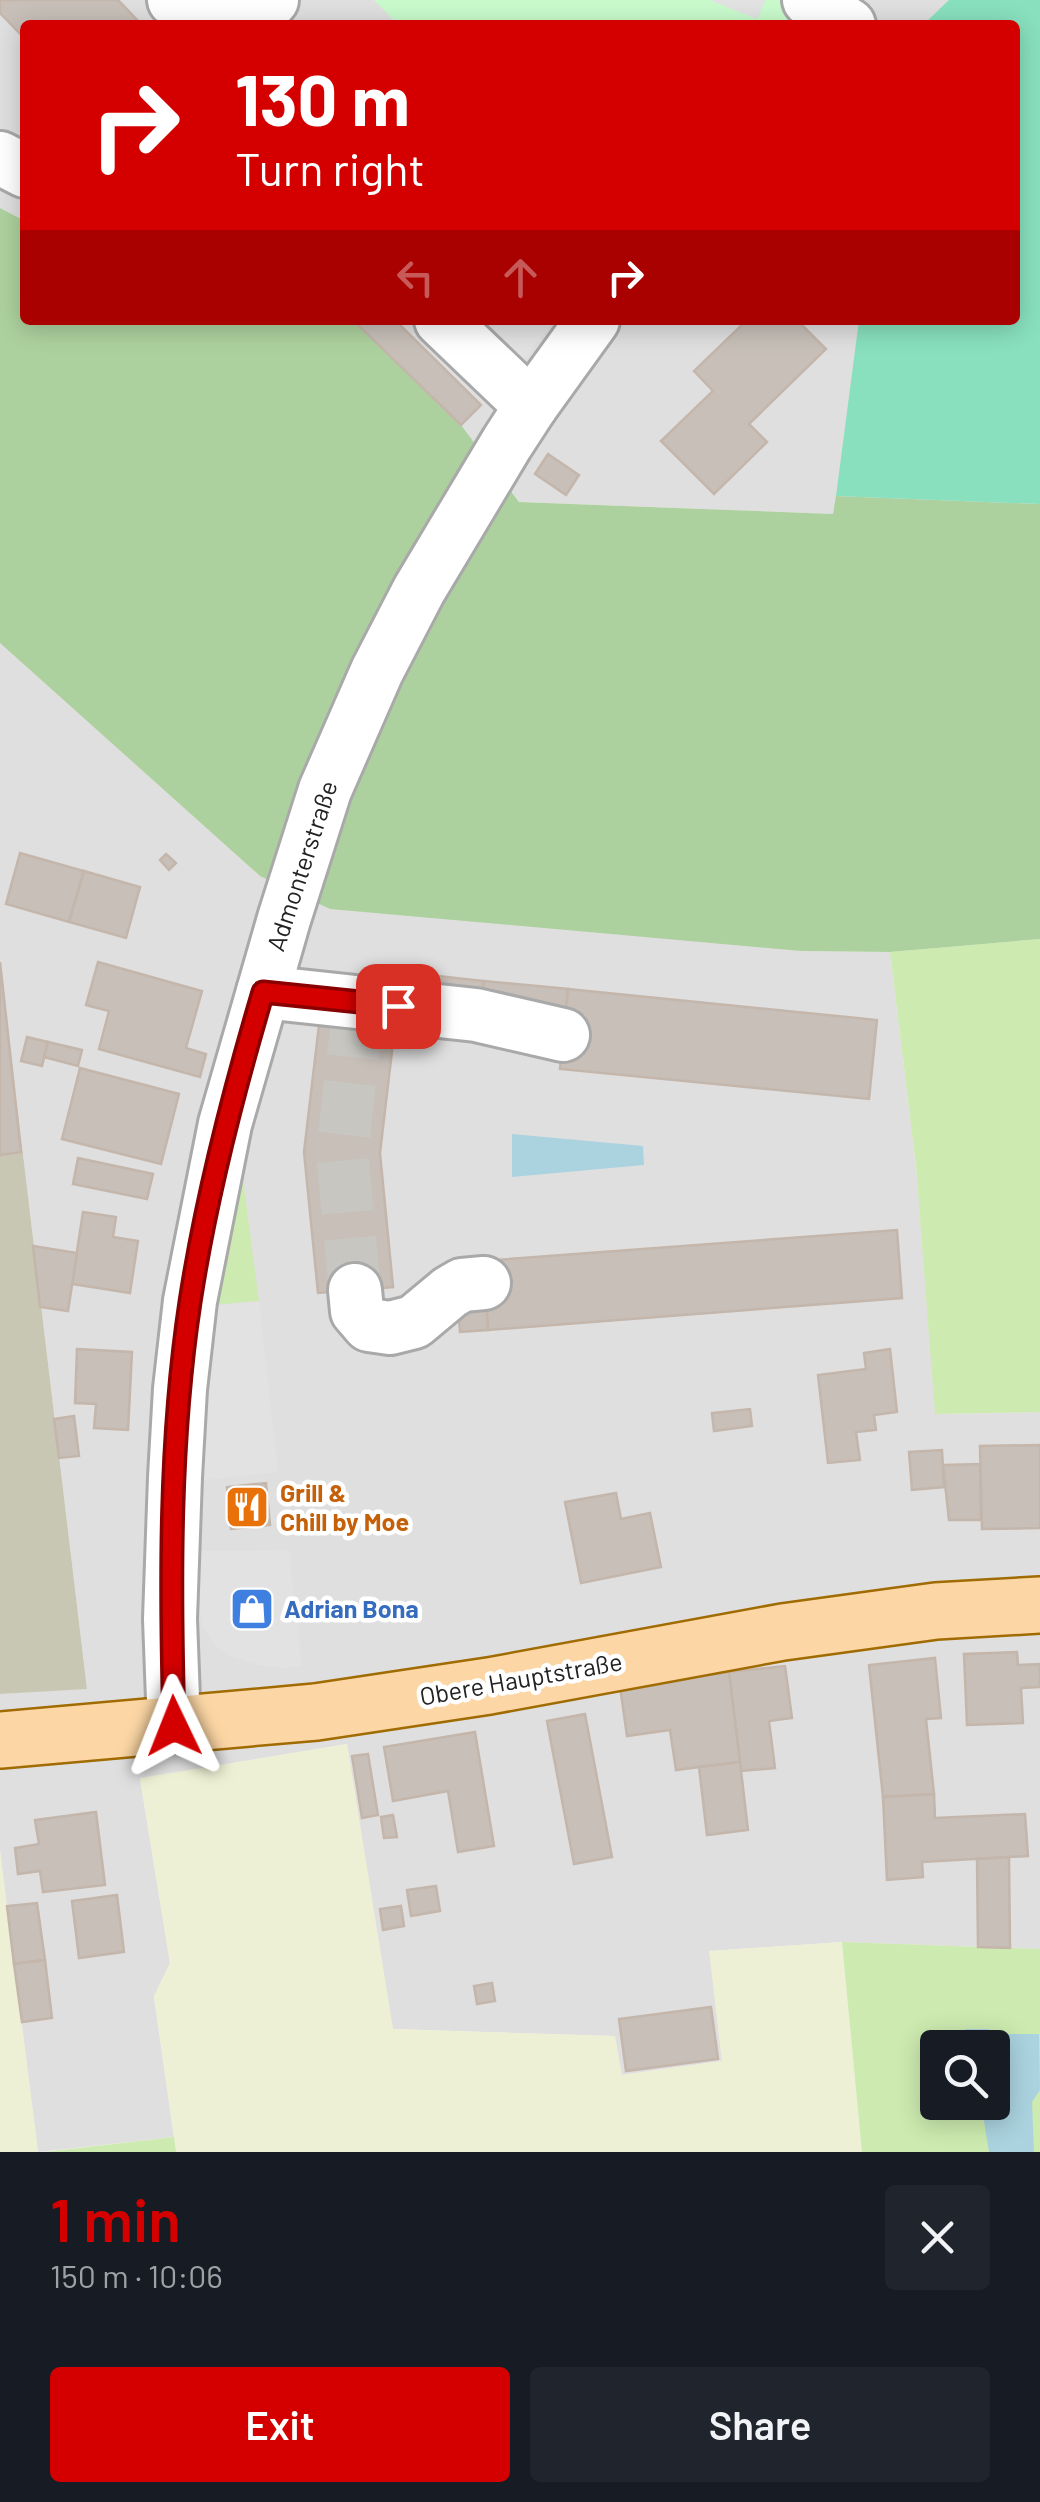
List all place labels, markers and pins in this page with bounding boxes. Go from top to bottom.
pin [356,964,441,1049]
place label: Grill & Chill by Moe [280,1477,409,1536]
restaurant icon: Grill & Chill by Moe [224,1484,270,1530]
shop icon: Adrian Bona [229,1586,275,1632]
place label: Adrian Bona [284,1593,419,1623]

